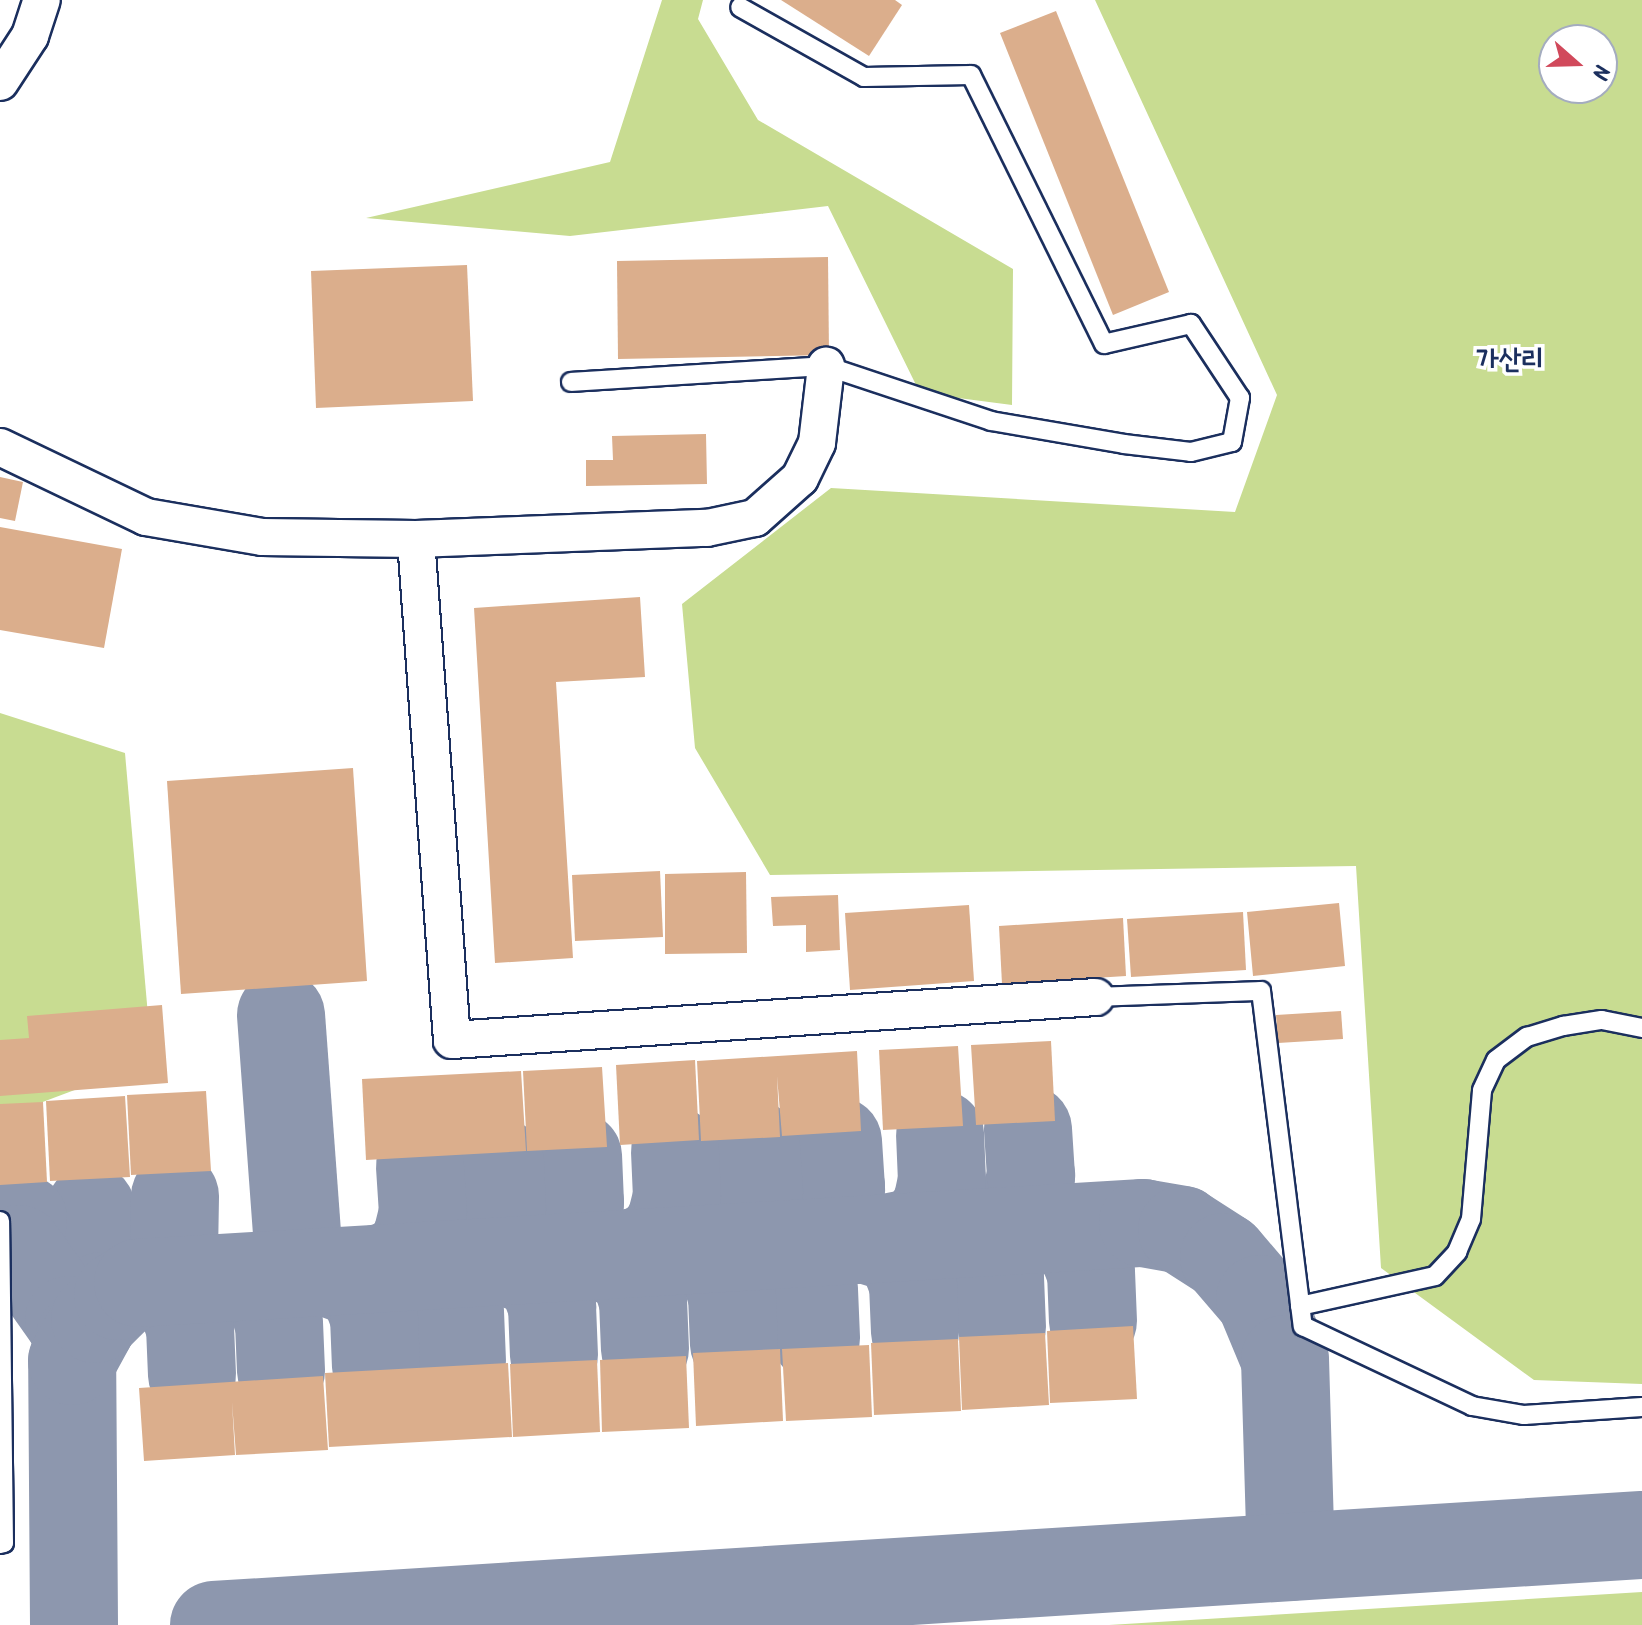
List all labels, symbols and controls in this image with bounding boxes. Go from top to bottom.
north arrow [1538,24,1618,104]
text: N [1580,59,1618,84]
district label: 가산리 [1476,344,1544,378]

